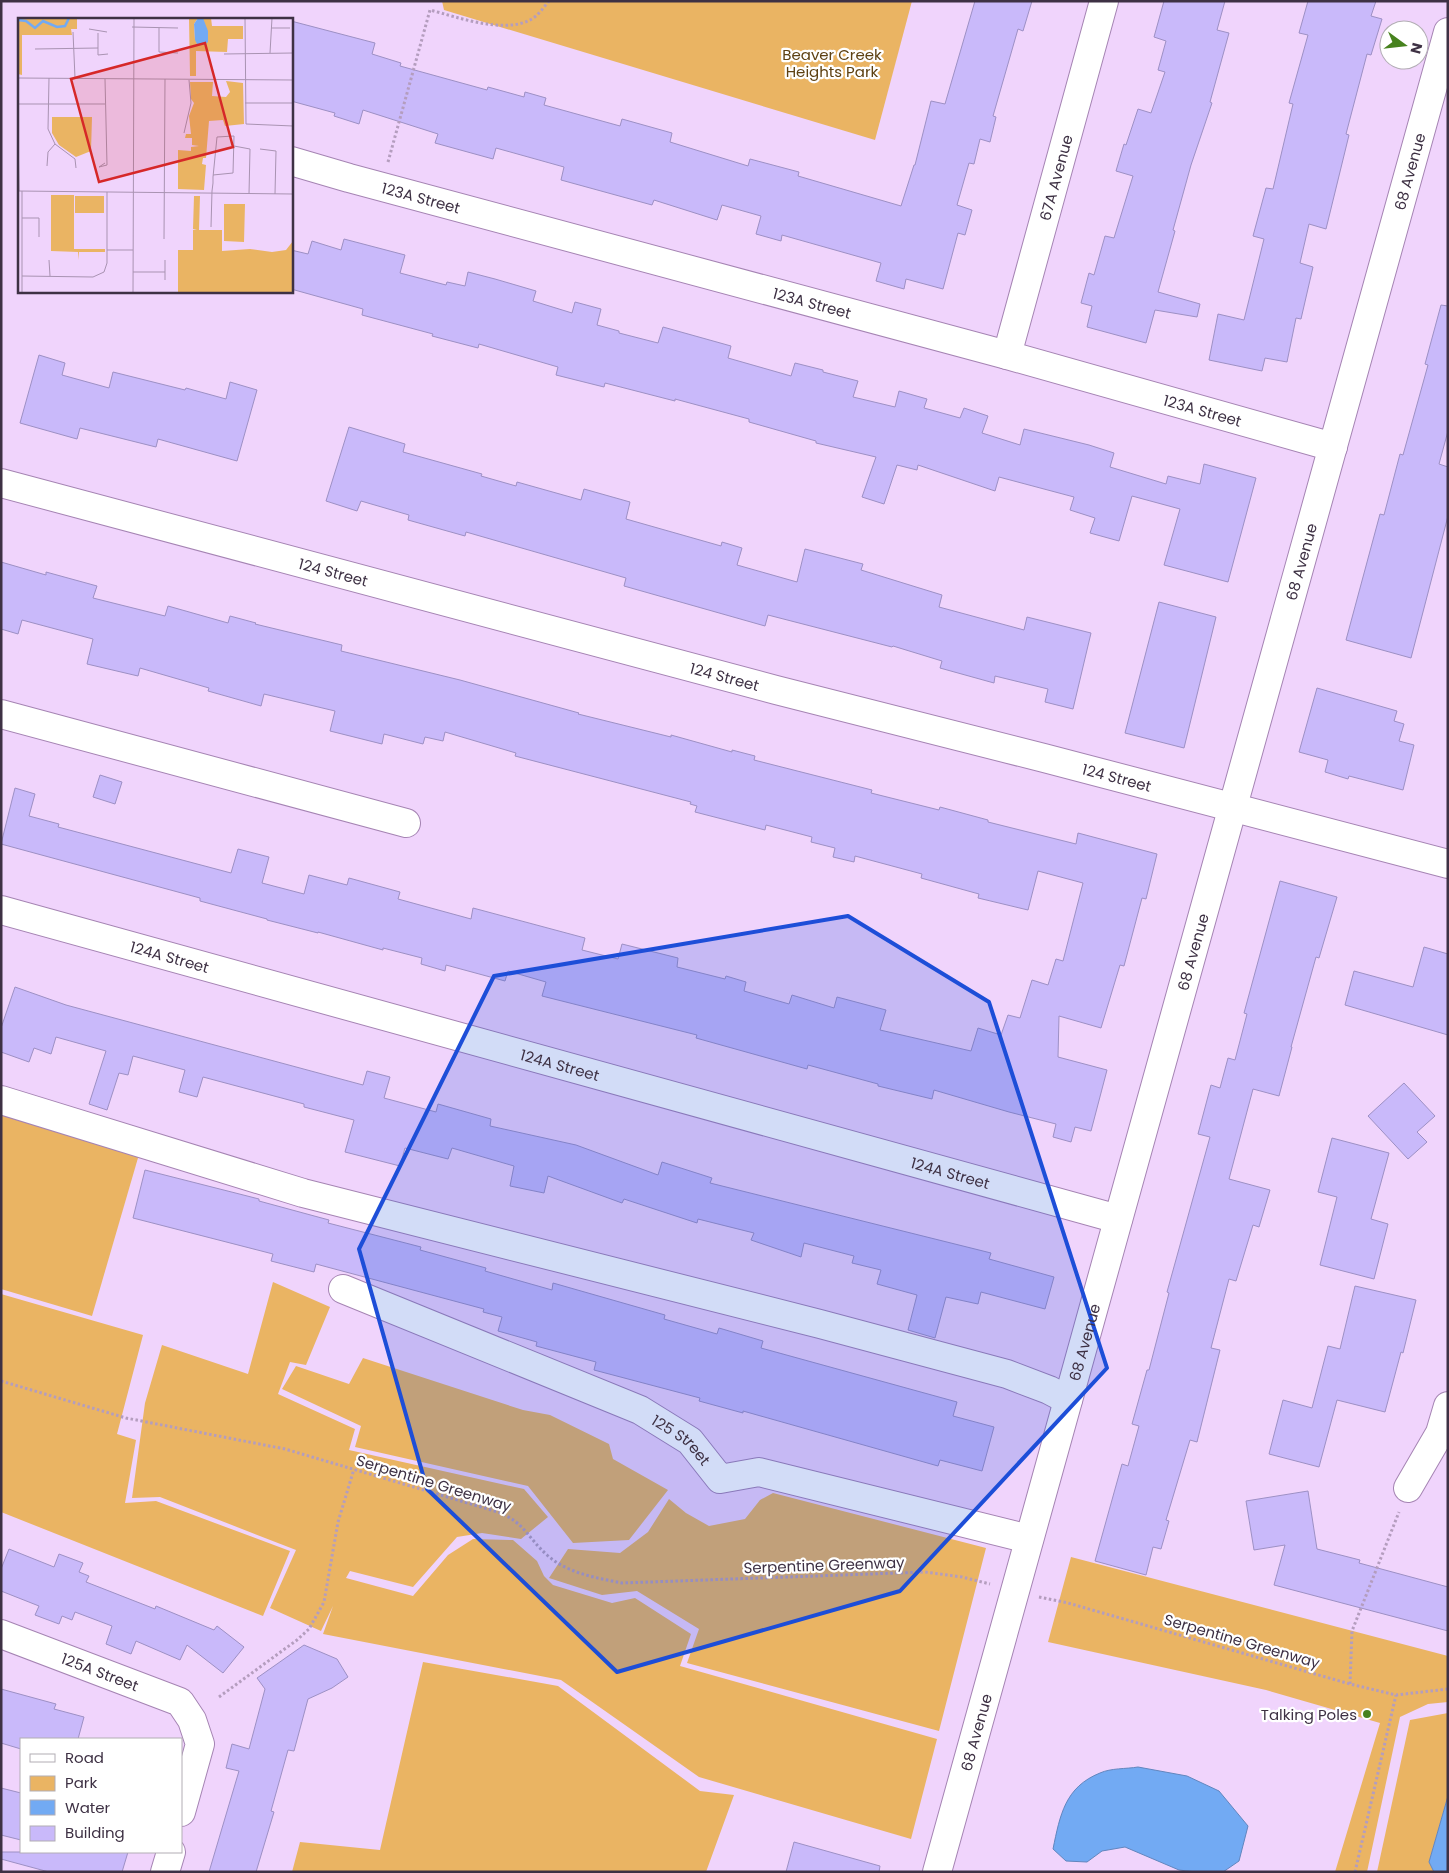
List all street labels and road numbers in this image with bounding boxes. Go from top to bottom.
street label: 68 Avenue [1389,130,1430,212]
street label: 67A Avenue [1034,132,1077,223]
street label: 123A Street [379,177,463,218]
street label: 123A Street [771,282,854,323]
street label: 123A Street [1161,389,1244,431]
street label: 68 Avenue [1280,521,1322,603]
street label: 124 Street [296,552,370,591]
street label: 124 Street [688,657,762,696]
street label: 124 Street [1080,758,1154,796]
street label: 68 Avenue [1172,911,1213,993]
street label: 124A Street [128,936,212,978]
street label: 124A Street [518,1044,602,1086]
street label: 124A Street [909,1152,992,1194]
street label: 68 Avenue [1063,1301,1105,1383]
street label: 125 Street [648,1409,716,1469]
street label: Serpentine Greenway [354,1449,515,1517]
street label: Serpentine Greenway [743,1552,905,1578]
street label: Serpentine Greenway [1162,1609,1323,1673]
street label: 125A Street [59,1647,142,1696]
street label: 68 Avenue [955,1691,997,1773]

